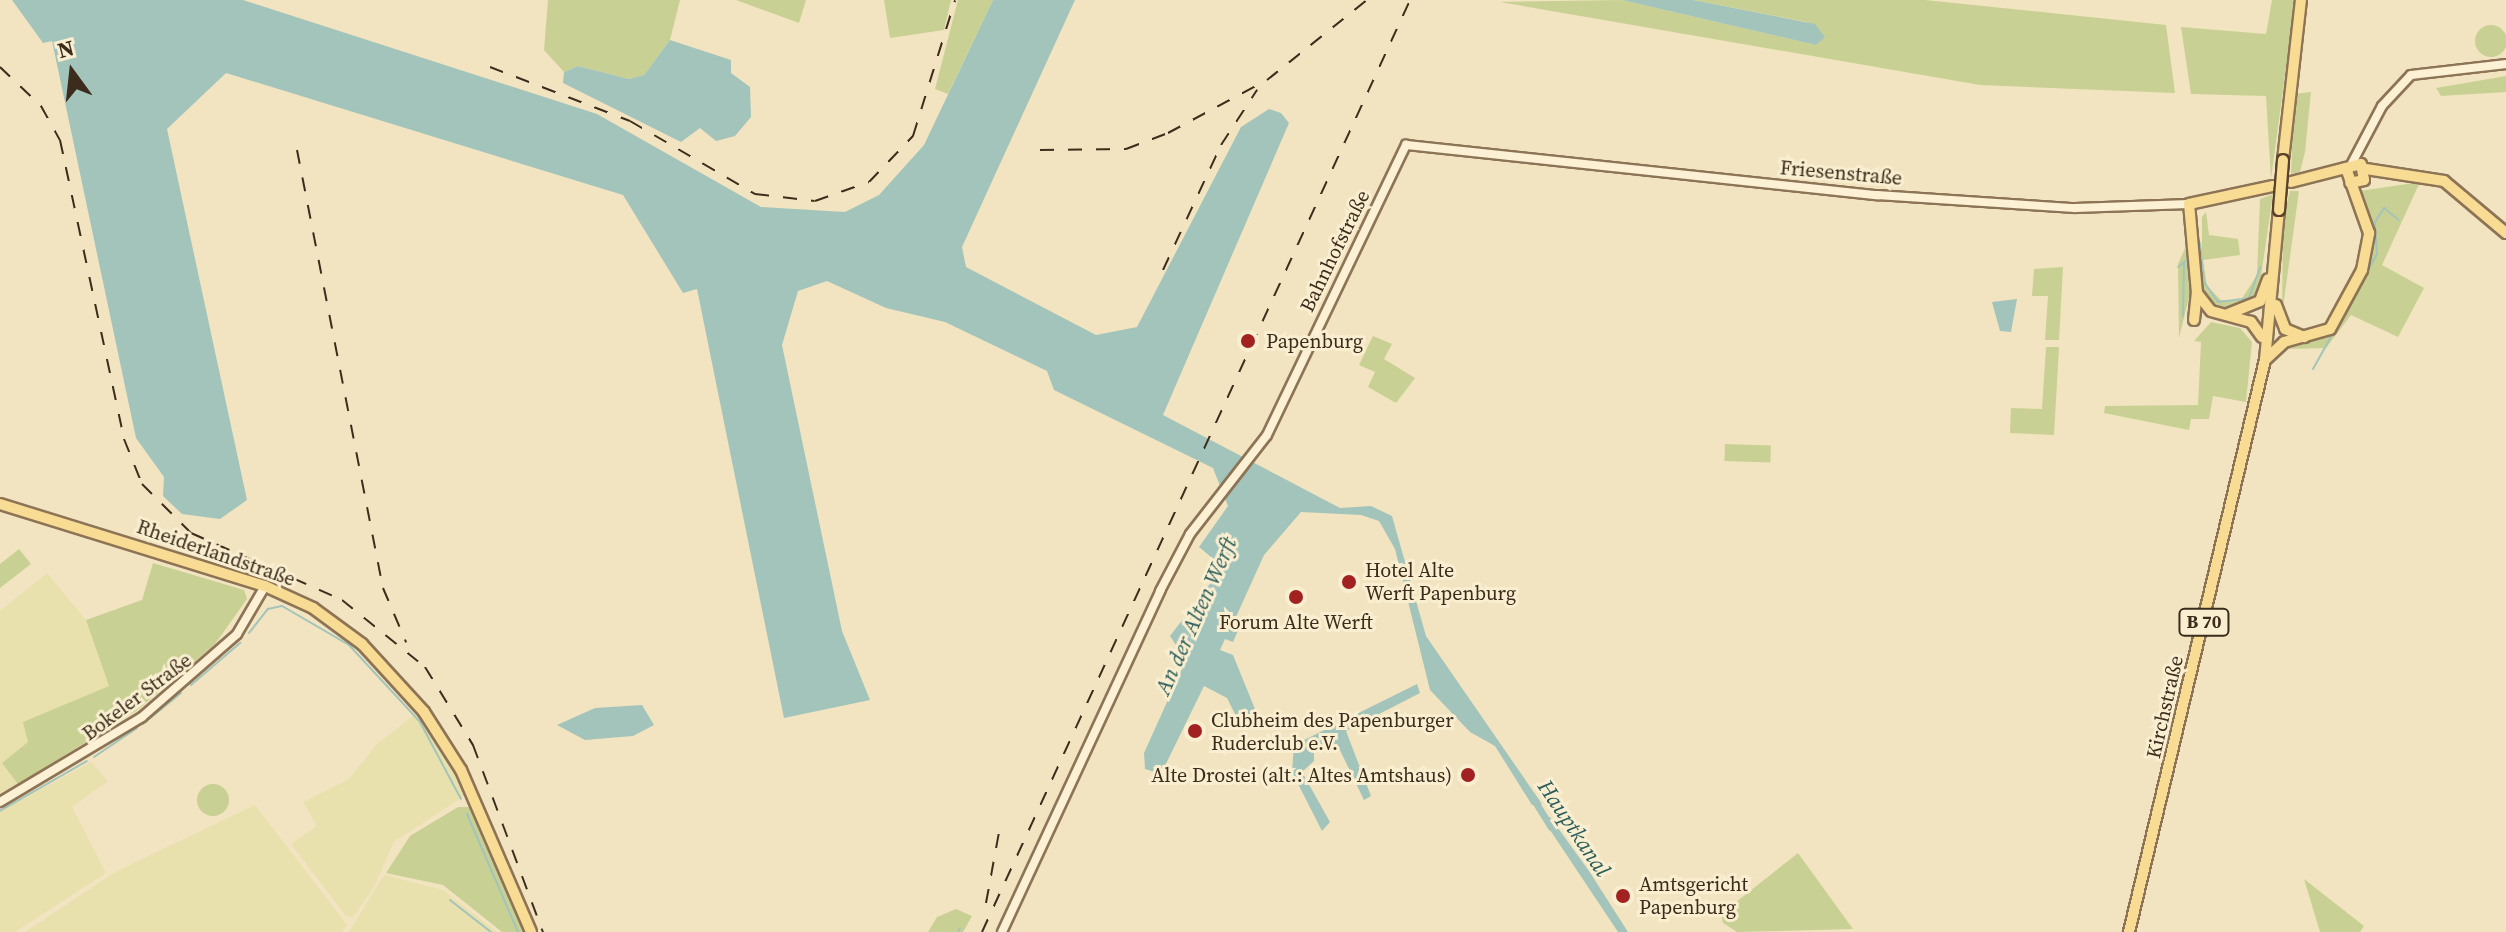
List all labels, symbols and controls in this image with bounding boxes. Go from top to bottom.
north arrow [32,32,112,112]
text: N [54,32,77,65]
street label: Friesenstraße [1779,156,1903,190]
street label: Bahnhofstraße [1295,186,1375,316]
place label: Papenburg [1266,329,1363,353]
marker: Papenburg [1237,330,1259,352]
street label: Rheiderlandstraße [134,515,298,591]
water label: An der Alten Werft [1149,533,1243,699]
place label: Hotel Alte Werft Papenburg [1365,558,1516,605]
marker: Hotel Alte Werft Papenburg [1340,573,1358,591]
marker: Forum Alte Werft [1287,588,1305,606]
road number: B 70 [2178,608,2230,636]
place label: Forum Alte Werft [1219,610,1373,634]
street label: Bokeler Straße [78,648,196,746]
street label: Kirchstraße [2142,653,2188,761]
place label: Clubheim des Papenburger Ruderclub e.V. [1211,708,1454,755]
marker: Clubheim des Papenburger Ruderclub e.V. [1186,722,1204,740]
place label: Alte Drostei (alt.: Altes Amtshaus) [1151,763,1452,787]
marker: Alte Drostei (alt.: Altes Amtshaus) [1459,766,1477,784]
water label: Hauptkanal [1532,775,1616,881]
place label: Amtsgericht Papenburg [1639,872,1748,919]
marker: Amtsgericht Papenburg [1614,887,1632,905]

